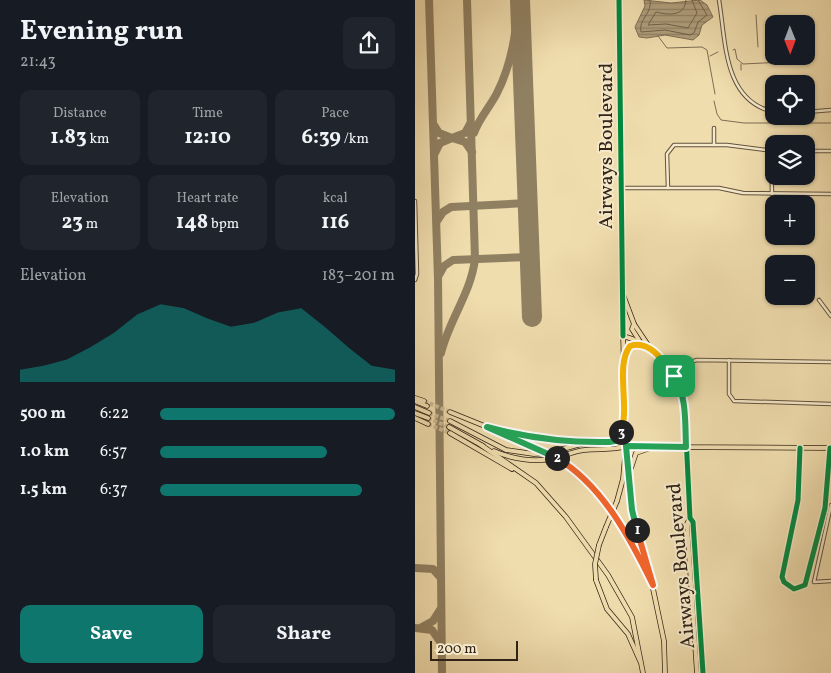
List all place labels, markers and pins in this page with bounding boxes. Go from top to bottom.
pin [653,355,695,397]
pin: 3 [609,420,633,444]
pin: 2 [545,446,569,470]
pin: 1 [625,518,649,542]

